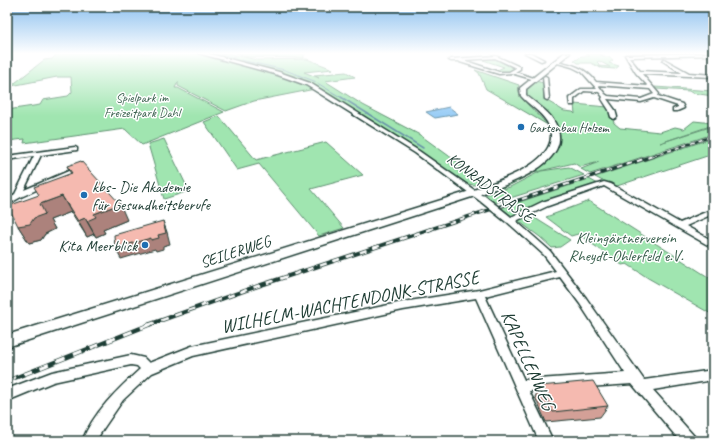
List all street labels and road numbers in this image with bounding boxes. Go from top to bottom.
street label: KONRADSTRASSE [443,149,540,229]
street label: SEILERWEG [198,231,275,273]
street label: WILHELM-WACHTENDONK-STRASSE [219,265,484,339]
street label: KAPELLENWEG [496,307,562,416]

